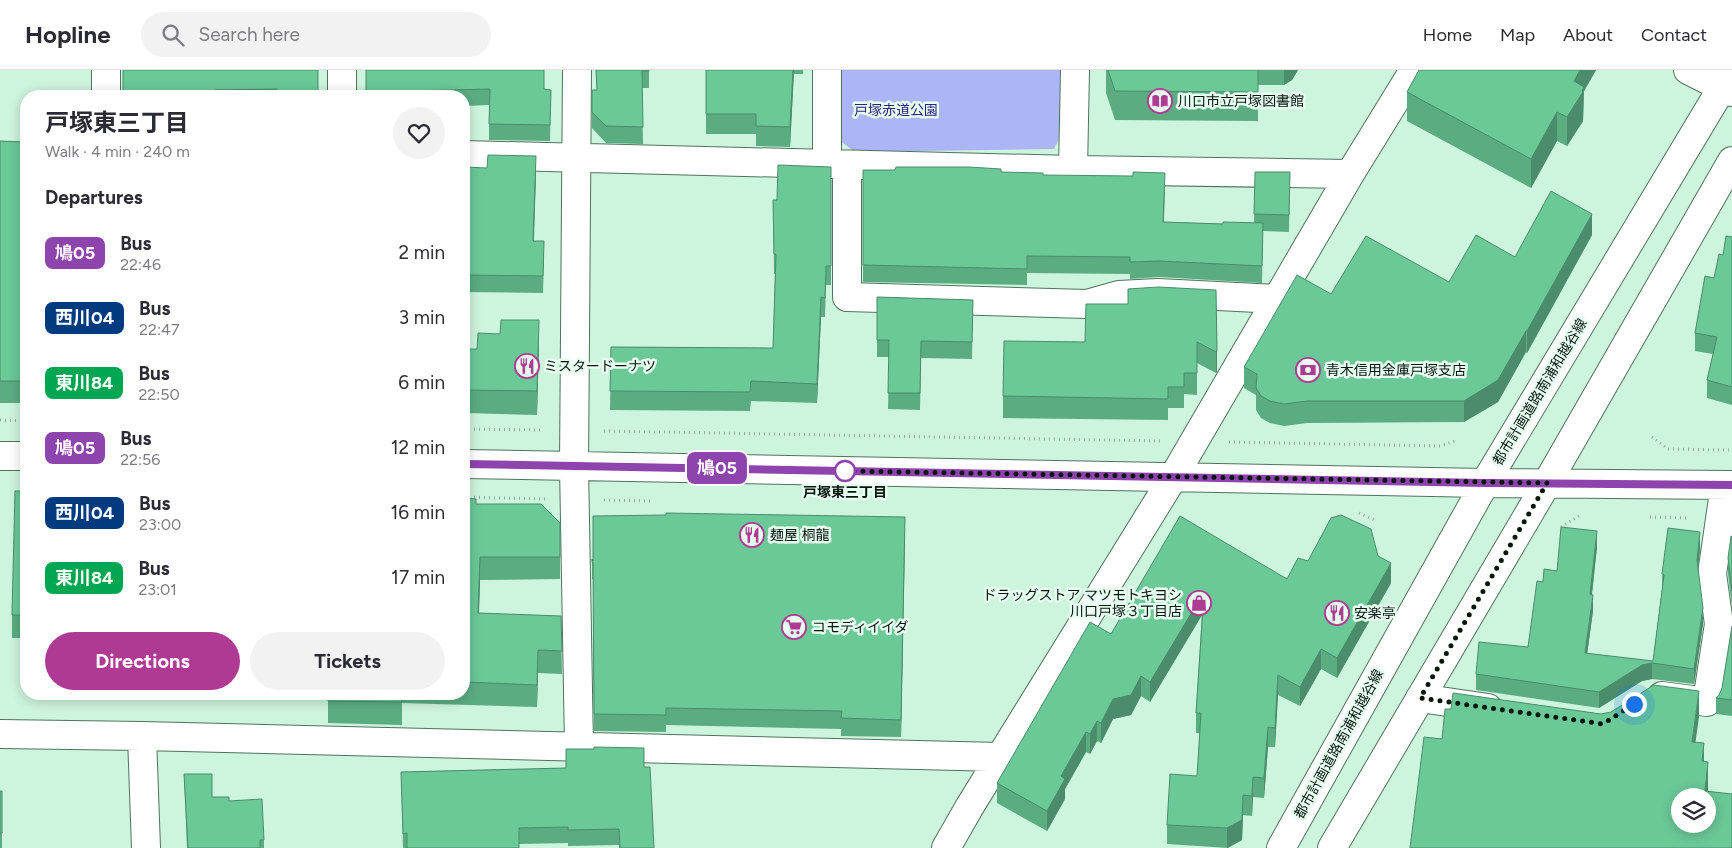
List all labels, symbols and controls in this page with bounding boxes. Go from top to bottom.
search box [141,12,491,57]
text: Hopline [25,20,111,49]
icon: search [159,21,187,49]
text: Search here [199,23,300,46]
text: Home [1423,24,1472,46]
text: Map [1500,24,1535,46]
text: About [1563,24,1613,46]
text: Contact [1641,24,1707,46]
library icon: 川口市立戸塚図書館 [1147,88,1173,114]
place label: 川口市立戸塚図書館 [1178,93,1304,110]
park label: 戸塚赤道公園 [854,102,938,119]
button: heart [393,107,445,159]
text: 戸塚東三丁目 [45,108,189,137]
text: Walk · 4 min · 240 m [45,142,190,161]
text: Departures [45,186,143,209]
text: Bus [120,232,151,255]
text: 2 min [399,241,445,264]
text: 鳩05 [55,242,95,264]
text: 22:46 [120,255,161,274]
text: Bus [139,297,170,320]
text: 3 min [399,306,445,329]
text: 西川04 [55,307,114,329]
street label: 都市計画道路南浦和越谷線 [1489,316,1591,468]
text: 22:47 [139,320,180,339]
restaurant icon: ミスタードーナツ [514,353,540,379]
bank icon: 青木信用金庫戸塚支店 [1295,357,1321,383]
place label: ミスタードーナツ [544,358,656,375]
text: Bus [138,362,170,385]
place label: 青木信用金庫戸塚支店 [1326,362,1466,379]
text: 6 min [398,371,445,394]
text: 東川84 [55,372,113,394]
text: 22:50 [138,385,180,404]
text: Bus [120,427,151,450]
text: 12 min [391,436,445,459]
text: 鳩05 [55,437,95,459]
text: 22:56 [120,450,160,469]
line badge: 鳩05 [688,452,746,484]
text: 鳩05 [697,457,737,479]
marker: 戸塚東三丁目 [834,460,856,482]
place label: 戸塚東三丁目 [803,484,887,501]
text: Bus [139,492,170,515]
text: 16 min [391,501,445,524]
text: 西川04 [55,502,114,524]
text: 23:00 [139,515,181,534]
restaurant icon: 麺屋 桐龍 [739,522,765,548]
place label: 麺屋 桐龍 [770,527,829,544]
text: Bus [138,557,170,580]
text: 17 min [391,566,445,589]
text: 東川84 [55,567,113,589]
text: 23:01 [138,580,177,599]
place label: ドラッグストア マツモトキヨシ 川口戸塚３丁目店 [983,587,1182,620]
shop icon: ドラッグストア マツモトキヨシ 川口戸塚３丁目店 [1186,590,1212,616]
restaurant icon: 安楽亭 [1324,600,1350,626]
place label: 安楽亭 [1354,605,1396,622]
supermarket icon: コモディイイダ [781,614,807,640]
place label: コモディイイダ [812,619,908,636]
button: Directions [45,632,240,690]
button: Tickets [250,632,445,690]
street label: 都市計画道路南浦和越谷線 [1291,666,1387,822]
your location [1622,692,1647,717]
map controls [1671,788,1716,833]
button: layers [1671,788,1716,833]

